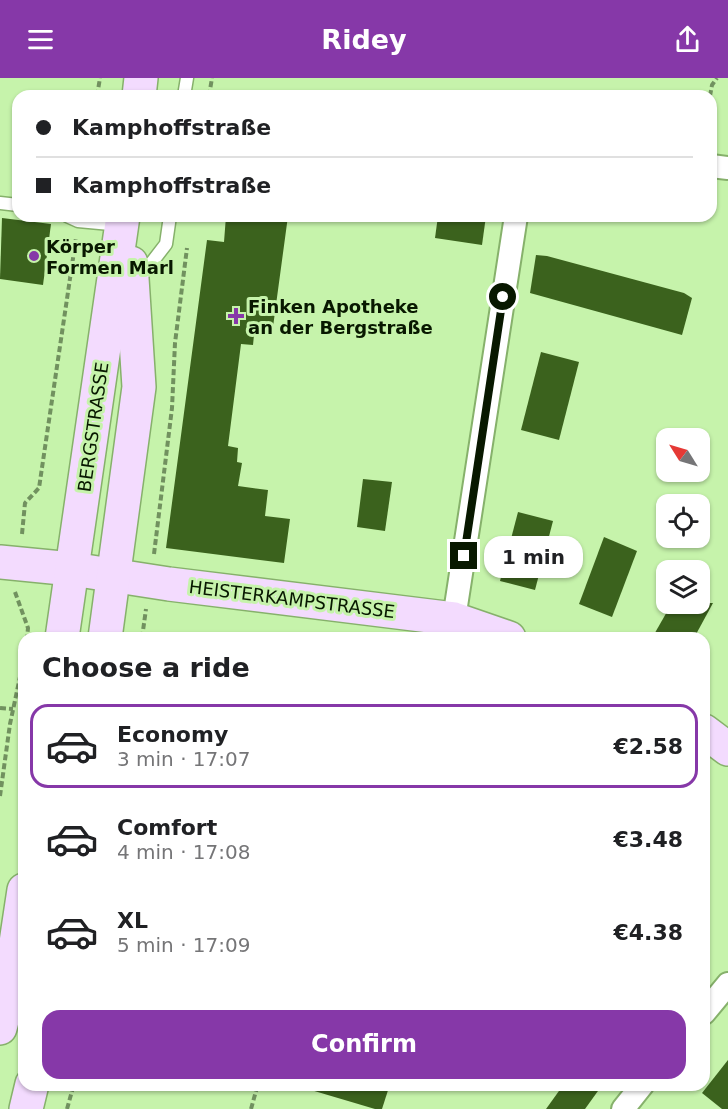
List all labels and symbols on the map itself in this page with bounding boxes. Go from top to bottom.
place label: Körper Formen Marl [46,236,174,278]
marker: Körper Formen Marl [27,249,41,263]
route start [489,283,516,310]
place label: Finken Apotheke an der Bergstraße [248,296,433,338]
marker: Finken Apotheke an der Bergstraße [229,309,243,323]
street label: BERGSTRASSE [73,361,113,493]
north arrow [656,428,710,482]
callout: 1 min [485,535,584,577]
route end [450,542,477,569]
street label: HEISTERKAMPSTRASSE [188,576,396,622]

